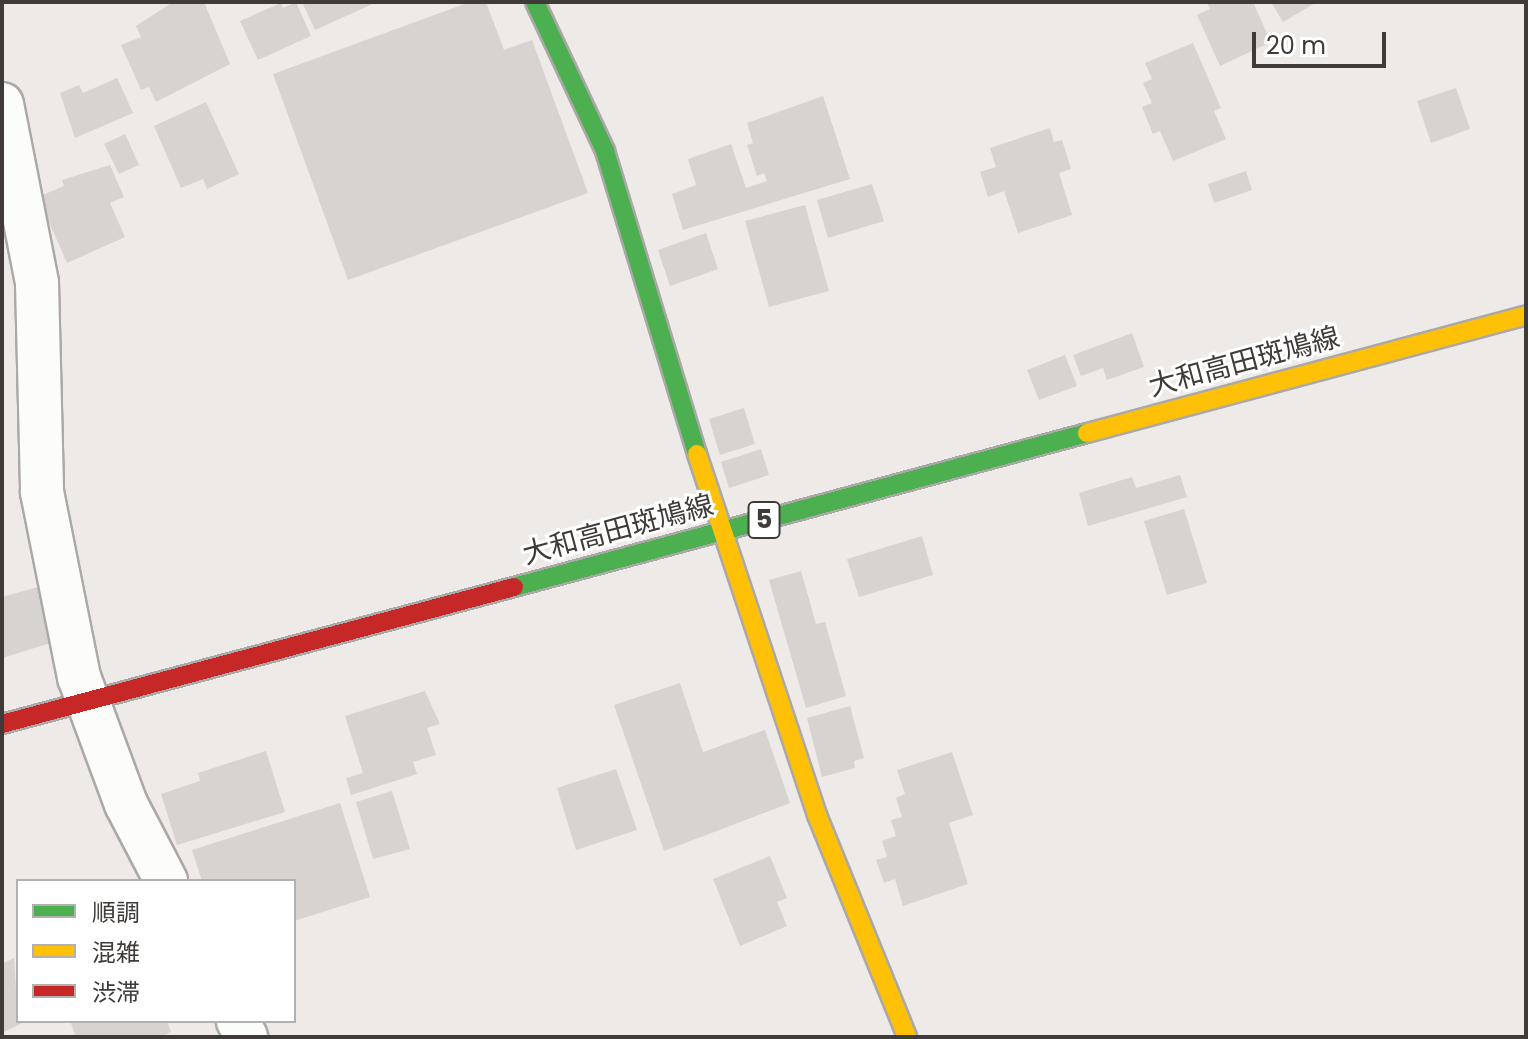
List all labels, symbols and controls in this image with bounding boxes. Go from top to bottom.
scale bar [1256,16,1390,66]
text: 20 m [1266,29,1326,62]
street label: 大和高田斑鳩線 [1145,320,1343,404]
street label: 大和高田斑鳩線 [519,488,717,572]
road number: 5 [746,498,782,542]
legend [16,879,296,1023]
text: 順調 [92,896,140,929]
text: 混雑 [92,936,140,969]
text: 渋滞 [92,976,140,1009]

